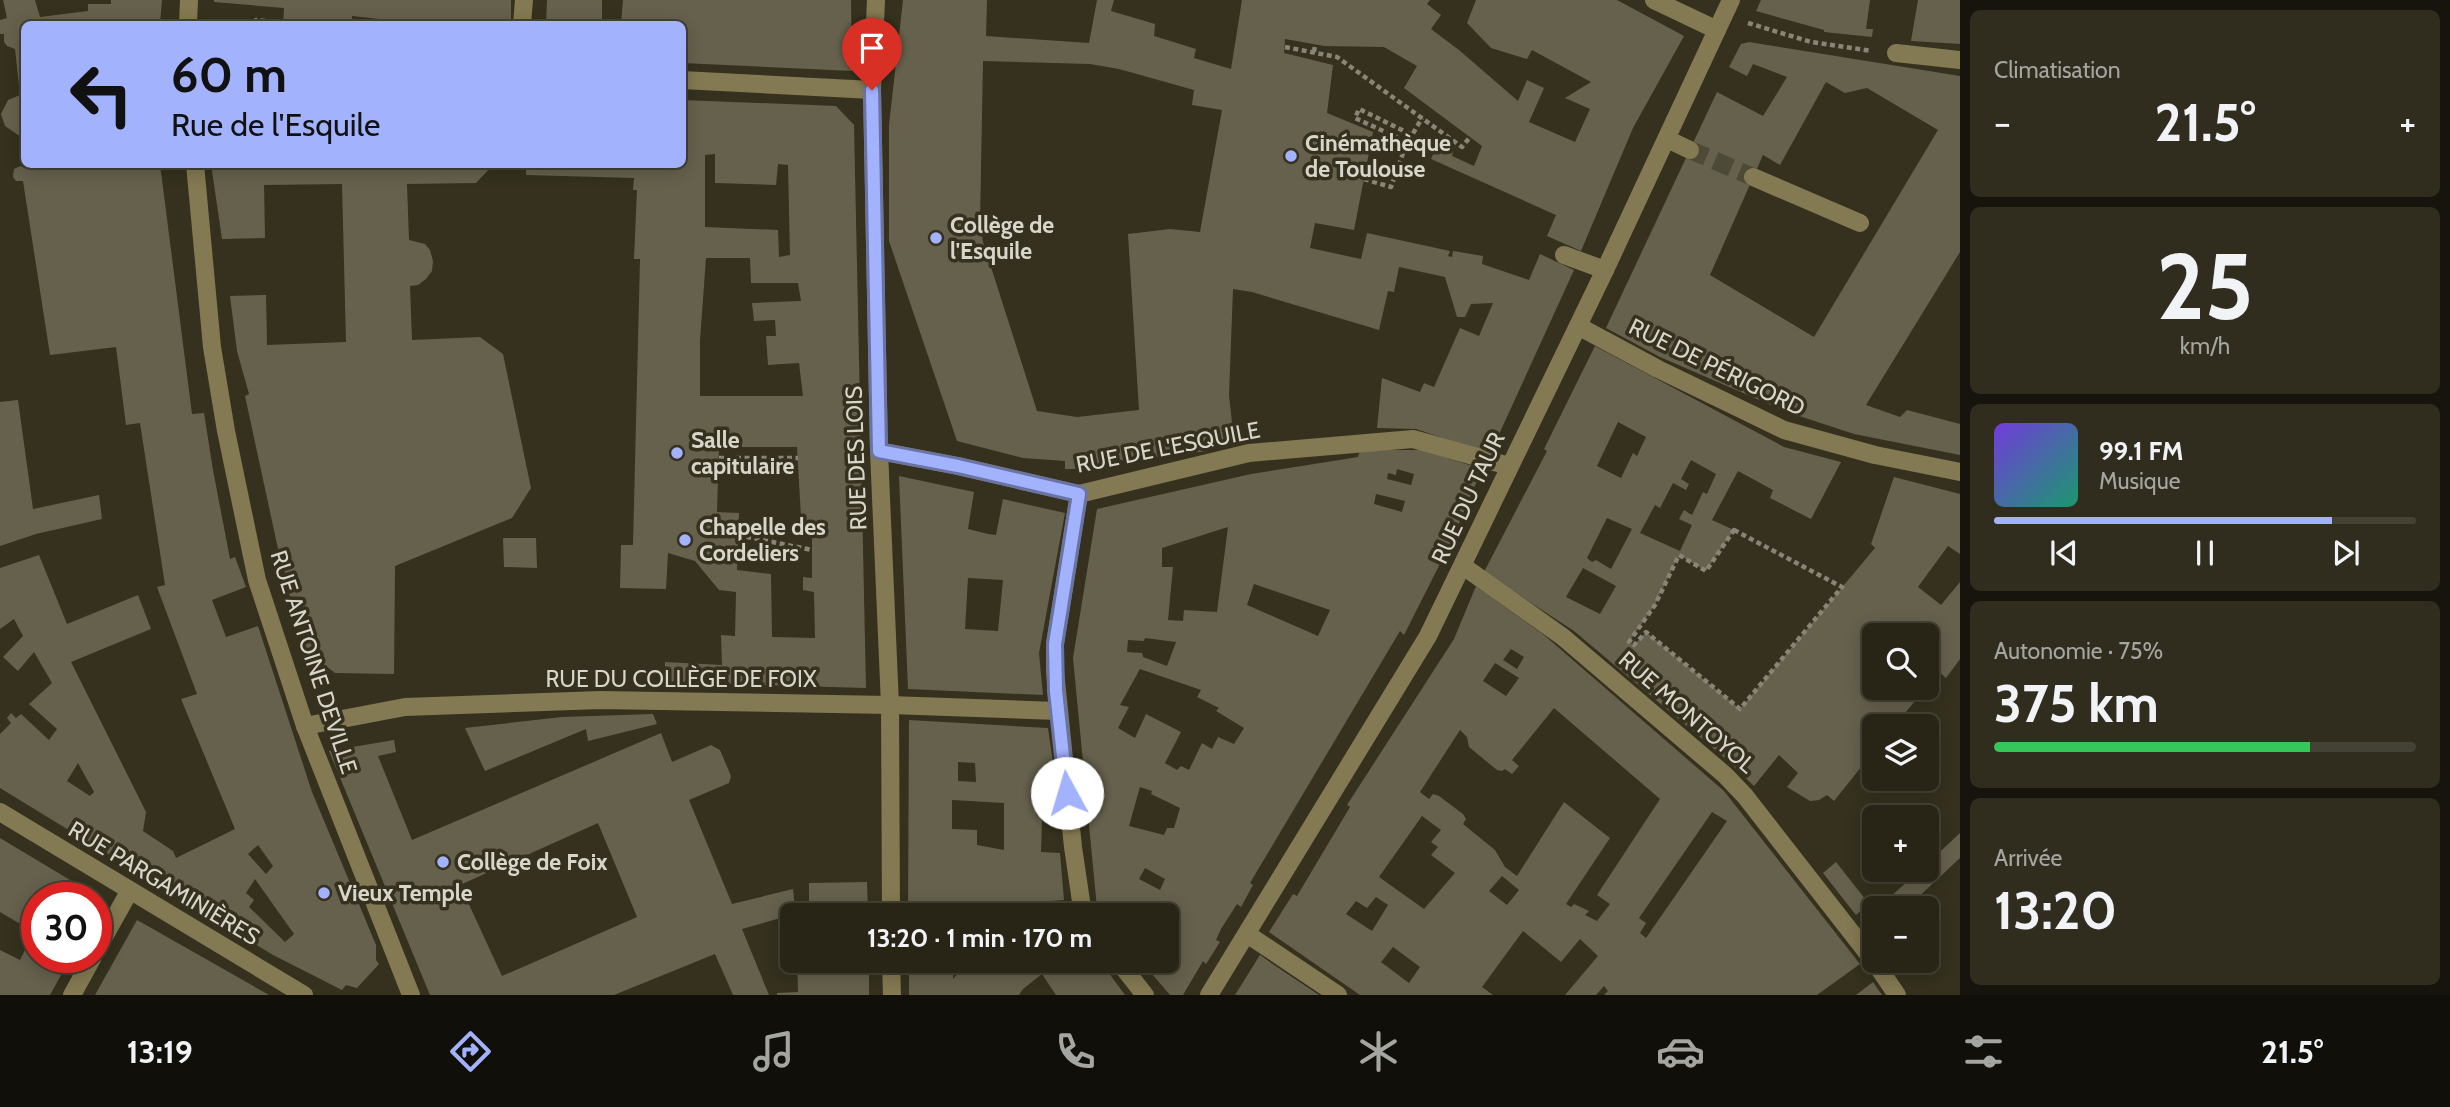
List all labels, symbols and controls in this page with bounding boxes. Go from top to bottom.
pin [842,18,902,90]
icon: arrive [853,29,891,67]
text: 60 m [171,45,287,104]
icon: left [56,49,147,140]
text: Climatisation [1994,56,2121,84]
text: 21.5° [2154,91,2256,154]
text: − [1994,99,2011,146]
text: + [2399,99,2416,146]
text: Rue de l'Esquile [171,105,380,144]
place label: Cinémathèque de Toulouse [1305,129,1451,183]
marker: Cinémathèque de Toulouse [1283,148,1299,164]
place label: Collège de l'Esquile [950,211,1054,265]
marker: Collège de l'Esquile [928,230,944,246]
text: 25 [2156,231,2254,342]
street label: RUE DE PÉRIGORD [1624,311,1810,422]
text: km/h [2180,332,2230,360]
street label: RUE DES LOIS [839,385,873,531]
street label: RUE DE L'ESQUILE [1073,415,1263,479]
place label: Salle capitulaire [691,426,795,480]
street label: RUE DU TAUR [1425,427,1511,568]
text: 99.1 FM [2099,435,2183,467]
marker: Salle capitulaire [669,445,685,461]
text: Musique [2099,467,2181,495]
place label: Chapelle des Cordeliers [699,513,826,567]
marker: Chapelle des Cordeliers [677,532,693,548]
icon: previous [2045,534,2083,572]
icon: pause [2186,534,2224,572]
icon: next [2327,534,2365,572]
street label: RUE ANTOINE DEVILLE [265,547,363,777]
map controls [1862,623,1939,973]
button: search [1862,623,1939,700]
text: Autonomie · 75% [1994,637,2163,665]
street label: RUE MONTOYOL [1613,645,1761,779]
street label: RUE DU COLLÈGE DE FOIX [545,664,817,693]
text: 375 km [1994,672,2159,735]
button: layers [1862,714,1939,791]
position arrow [1030,756,1104,830]
button: + [1862,805,1939,882]
street label: RUE PARGAMINIÈRES [64,814,265,951]
text: Arrivée [1994,844,2062,872]
place label: Collège de Foix [457,848,608,876]
marker: Collège de Foix [435,854,451,870]
place label: Vieux Temple [338,879,473,907]
text: 13:20 [1994,879,2117,942]
speed limit sign: 30 [21,882,112,973]
marker: Vieux Temple [316,885,332,901]
button: − [1862,896,1939,973]
text: 13:20 · 1 min · 170 m [867,922,1092,954]
icon: directions [446,1027,495,1076]
icon: music [749,1027,798,1076]
icon: phone [1051,1027,1100,1076]
icon: climate [1354,1027,1403,1076]
icon: car [1656,1027,1705,1076]
icon: filters [1959,1027,2008,1076]
text: 13:19 [127,1032,193,1071]
text: 21.5° [2261,1032,2323,1071]

